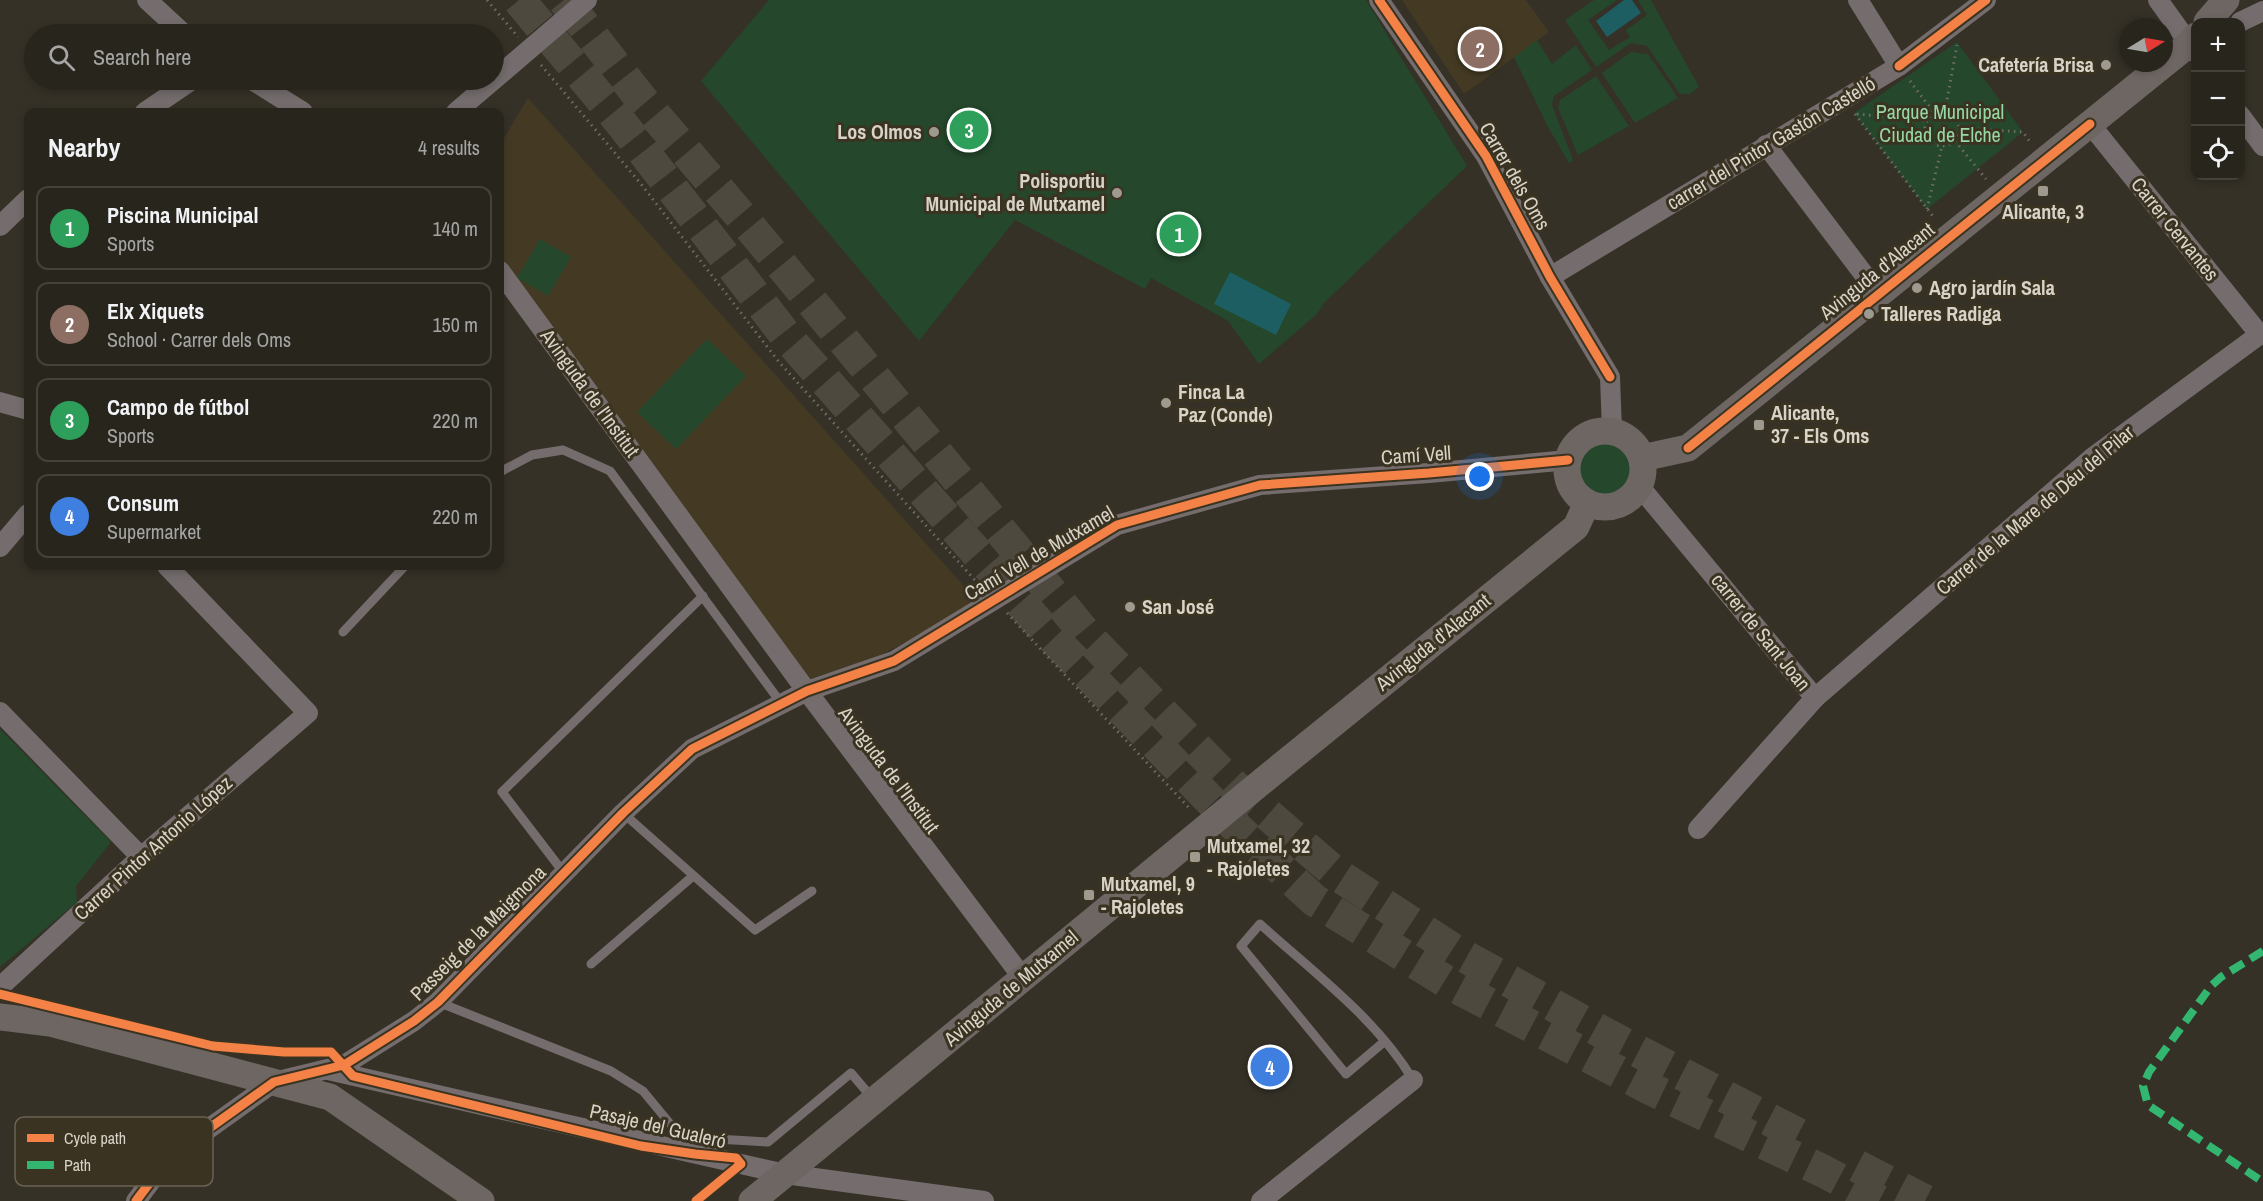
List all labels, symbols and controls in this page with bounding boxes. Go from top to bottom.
north arrow [2119,18,2173,72]
map controls [2191,18,2245,180]
button: + [2191,18,2245,72]
search box [24,24,504,90]
pin: 2 [1460,26,1500,72]
icon: search [45,41,78,74]
text: Search here [93,42,191,72]
place label: Cafetería Brisa [1978,51,2094,78]
marker: Cafetería Brisa [2099,58,2113,72]
street label: carrer del Pintor Gastón Castelló [1661,69,1880,216]
button: − [2191,72,2245,126]
park label: Parque Municipal Ciudad de Elche [1876,98,2004,148]
pin: 3 [950,108,988,152]
street label: Carrer dels Oms [1474,117,1557,235]
place label: Los Olmos [837,118,922,145]
marker: Los Olmos [927,125,941,139]
button: locate [2191,126,2245,180]
text: Nearby [48,130,120,165]
text: 4 results [418,134,480,161]
place label: Polisportiu Municipal de Mutxamel [925,167,1105,217]
street label: Carrer Cervantes [2125,171,2225,286]
marker: Alicante, 3 [2036,184,2050,198]
marker: Polisportiu Municipal de Mutxamel [1110,186,1124,200]
place label: Alicante, 3 [2002,198,2084,225]
text: Piscina Municipal [107,200,258,230]
pin: 1 [1160,212,1198,256]
text: 1 [65,215,74,242]
text: 140 m [432,215,478,242]
street label: Avinguda d'Alacant [1813,216,1940,326]
text: Sports [107,230,154,257]
place label: Agro jardín Sala [1929,274,2055,301]
marker: Agro jardín Sala [1910,281,1924,295]
text: Elx Xiquets [107,296,204,326]
place label: Talleres Radiga [1881,300,2001,327]
marker: Talleres Radiga [1862,307,1876,321]
text: 2 [65,311,74,338]
text: 150 m [432,311,478,338]
street label: Avinguda de l'Institut [534,322,646,463]
text: School · Carrer dels Oms [107,326,291,353]
place label: Finca La Paz (Conde) [1178,378,1273,428]
text: Campo de fútbol [107,392,249,422]
marker: Finca La Paz (Conde) [1159,396,1173,410]
place label: Alicante, 37 - Els Oms [1771,399,1869,449]
text: 3 [65,407,74,434]
text: 220 m [432,407,478,434]
marker: Alicante, 37 - Els Oms [1752,418,1766,432]
street label: Carrer de la Mare de Déu del Pilar [1930,418,2140,601]
text: Sports [107,422,154,449]
street label: Camí Vell [1380,439,1452,470]
your location [1465,462,1494,491]
text: Consum [107,488,179,518]
street label: Camí Vell de Mutxamel [959,499,1119,606]
text: 4 [65,503,74,530]
text: 220 m [432,503,478,530]
text: Supermarket [107,518,201,545]
street label: carrer de Sant Joan [1706,567,1817,696]
street label: Avinguda d'Alacant [1369,587,1496,697]
place label: San José [1142,593,1214,620]
marker: San José [1123,600,1137,614]
street label: Avinguda de l'Institut [832,700,946,839]
street label: Carrer Pintor Antonio López [68,769,238,926]
place label: Mutxamel, 32 - Rajoletes [1207,832,1310,882]
marker: Mutxamel, 32 - Rajoletes [1188,850,1202,864]
street label: Passeig de la Maigmona [404,859,551,1006]
place label: Mutxamel, 9 - Rajoletes [1101,870,1195,920]
marker: Mutxamel, 9 - Rajoletes [1082,888,1096,902]
street label: Avinguda de Mutxamel [937,923,1084,1052]
pin: 4 [1250,1044,1290,1090]
street label: Pasaje del Gualeró [587,1097,729,1154]
legend [15,1117,213,1186]
text: Cycle path [64,1127,126,1149]
text: Path [64,1154,91,1176]

